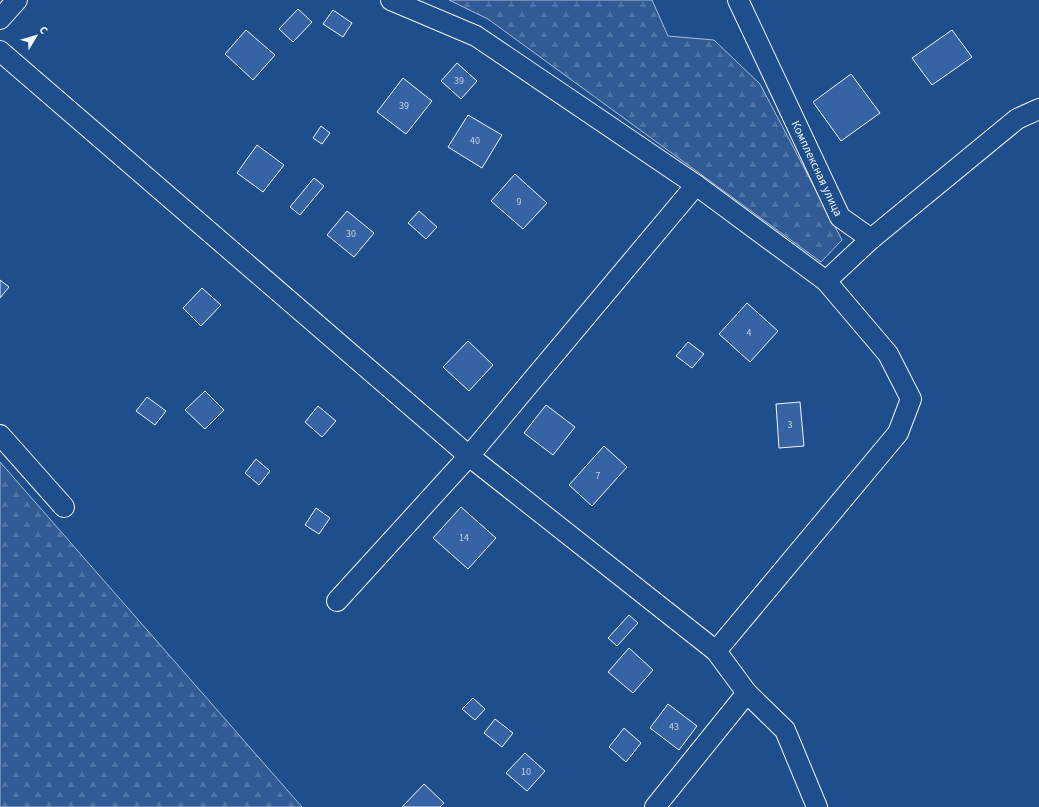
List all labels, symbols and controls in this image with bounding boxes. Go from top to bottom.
north arrow [16,16,56,56]
text: С [36,23,52,38]
house number: 39 [454,74,464,88]
house number: 39 [399,99,409,113]
street label: Комплексная улица [787,118,847,219]
house number: 40 [470,134,480,148]
house number: 9 [517,195,522,209]
house number: 30 [346,227,356,241]
house number: 4 [747,326,752,340]
house number: 3 [788,418,793,432]
house number: 7 [596,469,601,483]
house number: 14 [459,531,469,545]
house number: 43 [669,720,679,734]
house number: 10 [521,765,531,779]

